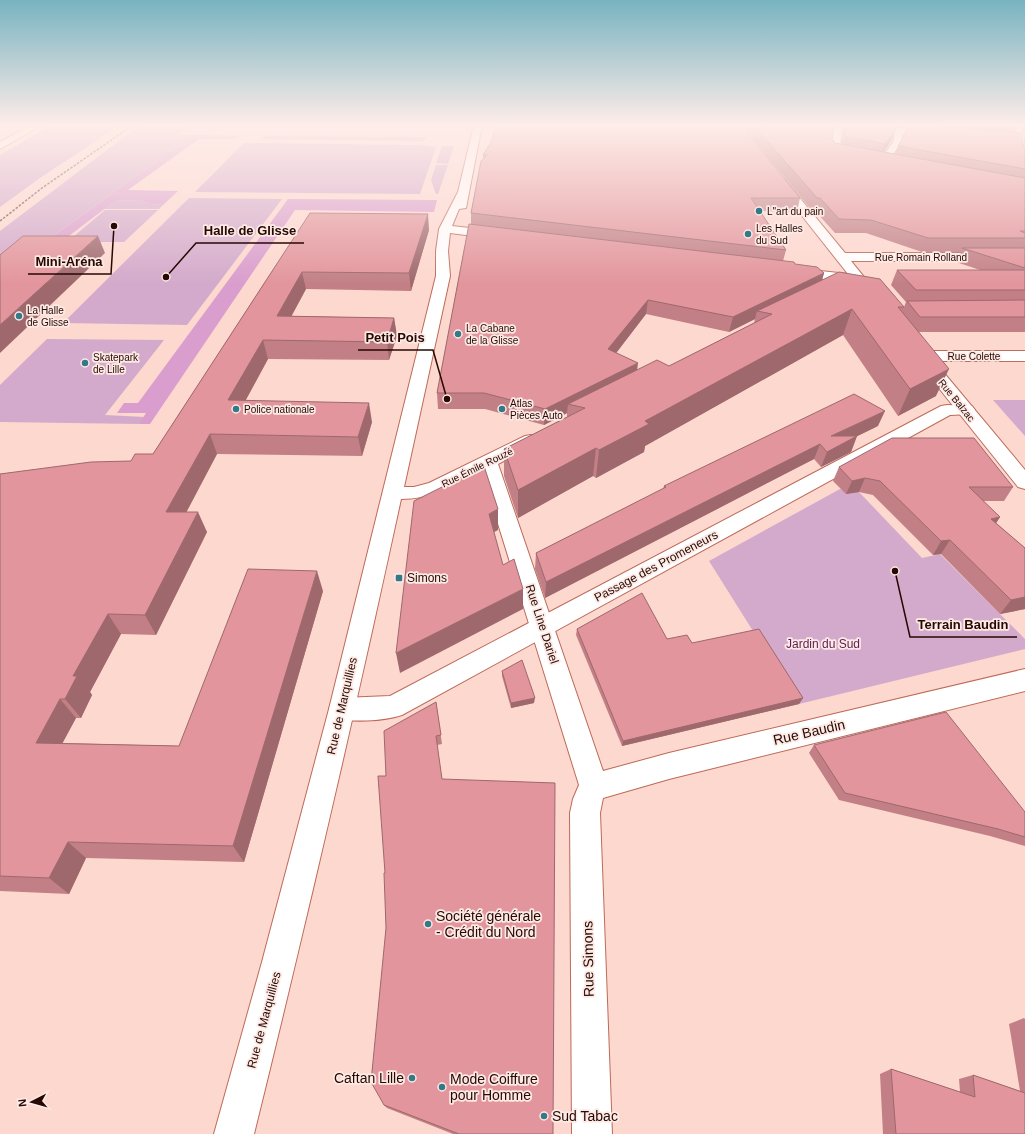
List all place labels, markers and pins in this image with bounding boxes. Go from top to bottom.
marker: L"art du pain [754,206,764,216]
place label: L"art du pain [767,206,823,217]
callout: Halle de Glisse [196,218,304,243]
place label: Les Halles du Sud [756,223,803,246]
marker: Les Halles du Sud [743,229,753,239]
callout: Mini-Aréna [28,249,111,274]
place label: La Halle de Glisse [27,305,69,328]
marker: La Halle de Glisse [14,311,24,321]
place label: La Cabane de la Glisse [466,323,519,346]
callout: Petit Pois [358,325,433,350]
marker: La Cabane de la Glisse [453,329,463,339]
place label: Skatepark de Lille [93,352,139,375]
marker: Skatepark de Lille [80,358,90,368]
place label: Atlas Pièces Auto [510,398,563,421]
marker: Police nationale [231,404,241,414]
place label: Police nationale [244,404,315,415]
marker: Atlas Pièces Auto [497,404,507,414]
place label: Simons [407,571,447,585]
marker: Simons [394,573,404,583]
callout: Terrain Baudin [910,612,1017,637]
place label: Société générale - Crédit du Nord [436,908,541,940]
marker: Société générale - Crédit du Nord [423,919,433,929]
place label: Caftan Lille [334,1070,404,1086]
place label: Mode Coiffure pour Homme [450,1071,538,1103]
marker: Caftan Lille [407,1073,417,1083]
marker: Mode Coiffure pour Homme [437,1082,447,1092]
place label: Sud Tabac [552,1108,618,1124]
marker: Sud Tabac [539,1111,549,1121]

